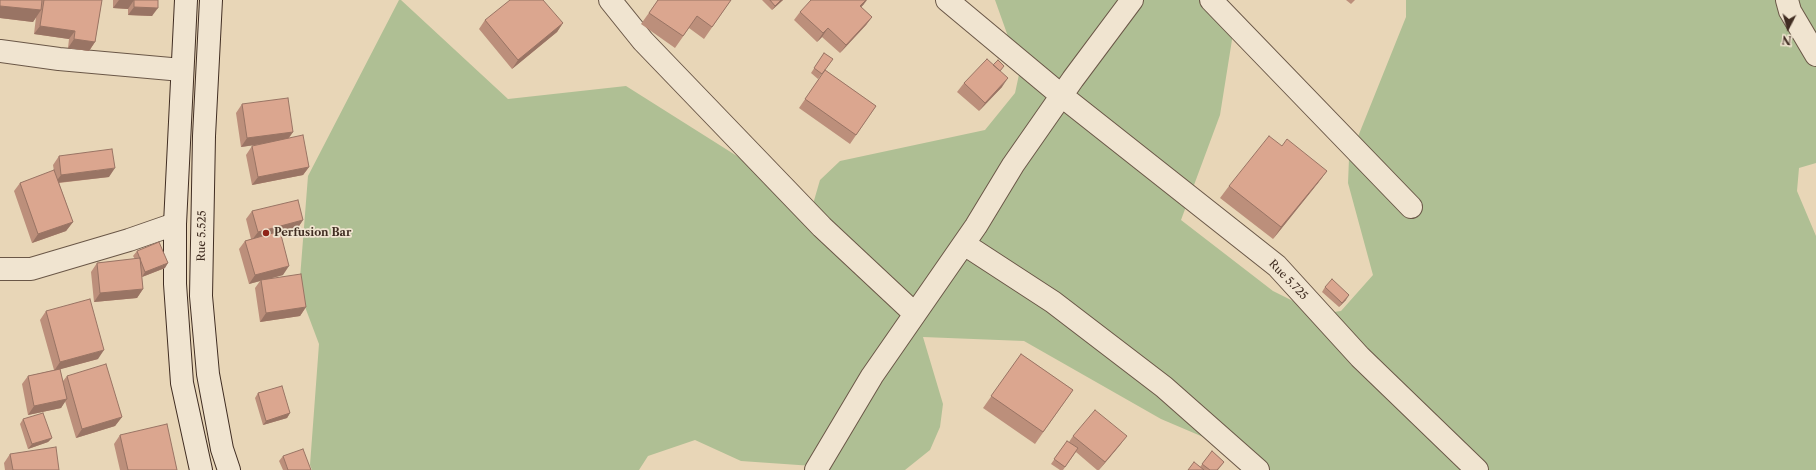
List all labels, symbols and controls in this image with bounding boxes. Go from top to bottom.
north arrow [1768,8,1808,48]
text: N [1781,32,1792,47]
street label: Rue 5.525 [195,210,209,262]
place label: Perfusion Bar [274,226,351,240]
marker: Perfusion Bar [261,228,271,238]
street label: Rue 5.725 [1266,257,1310,303]

